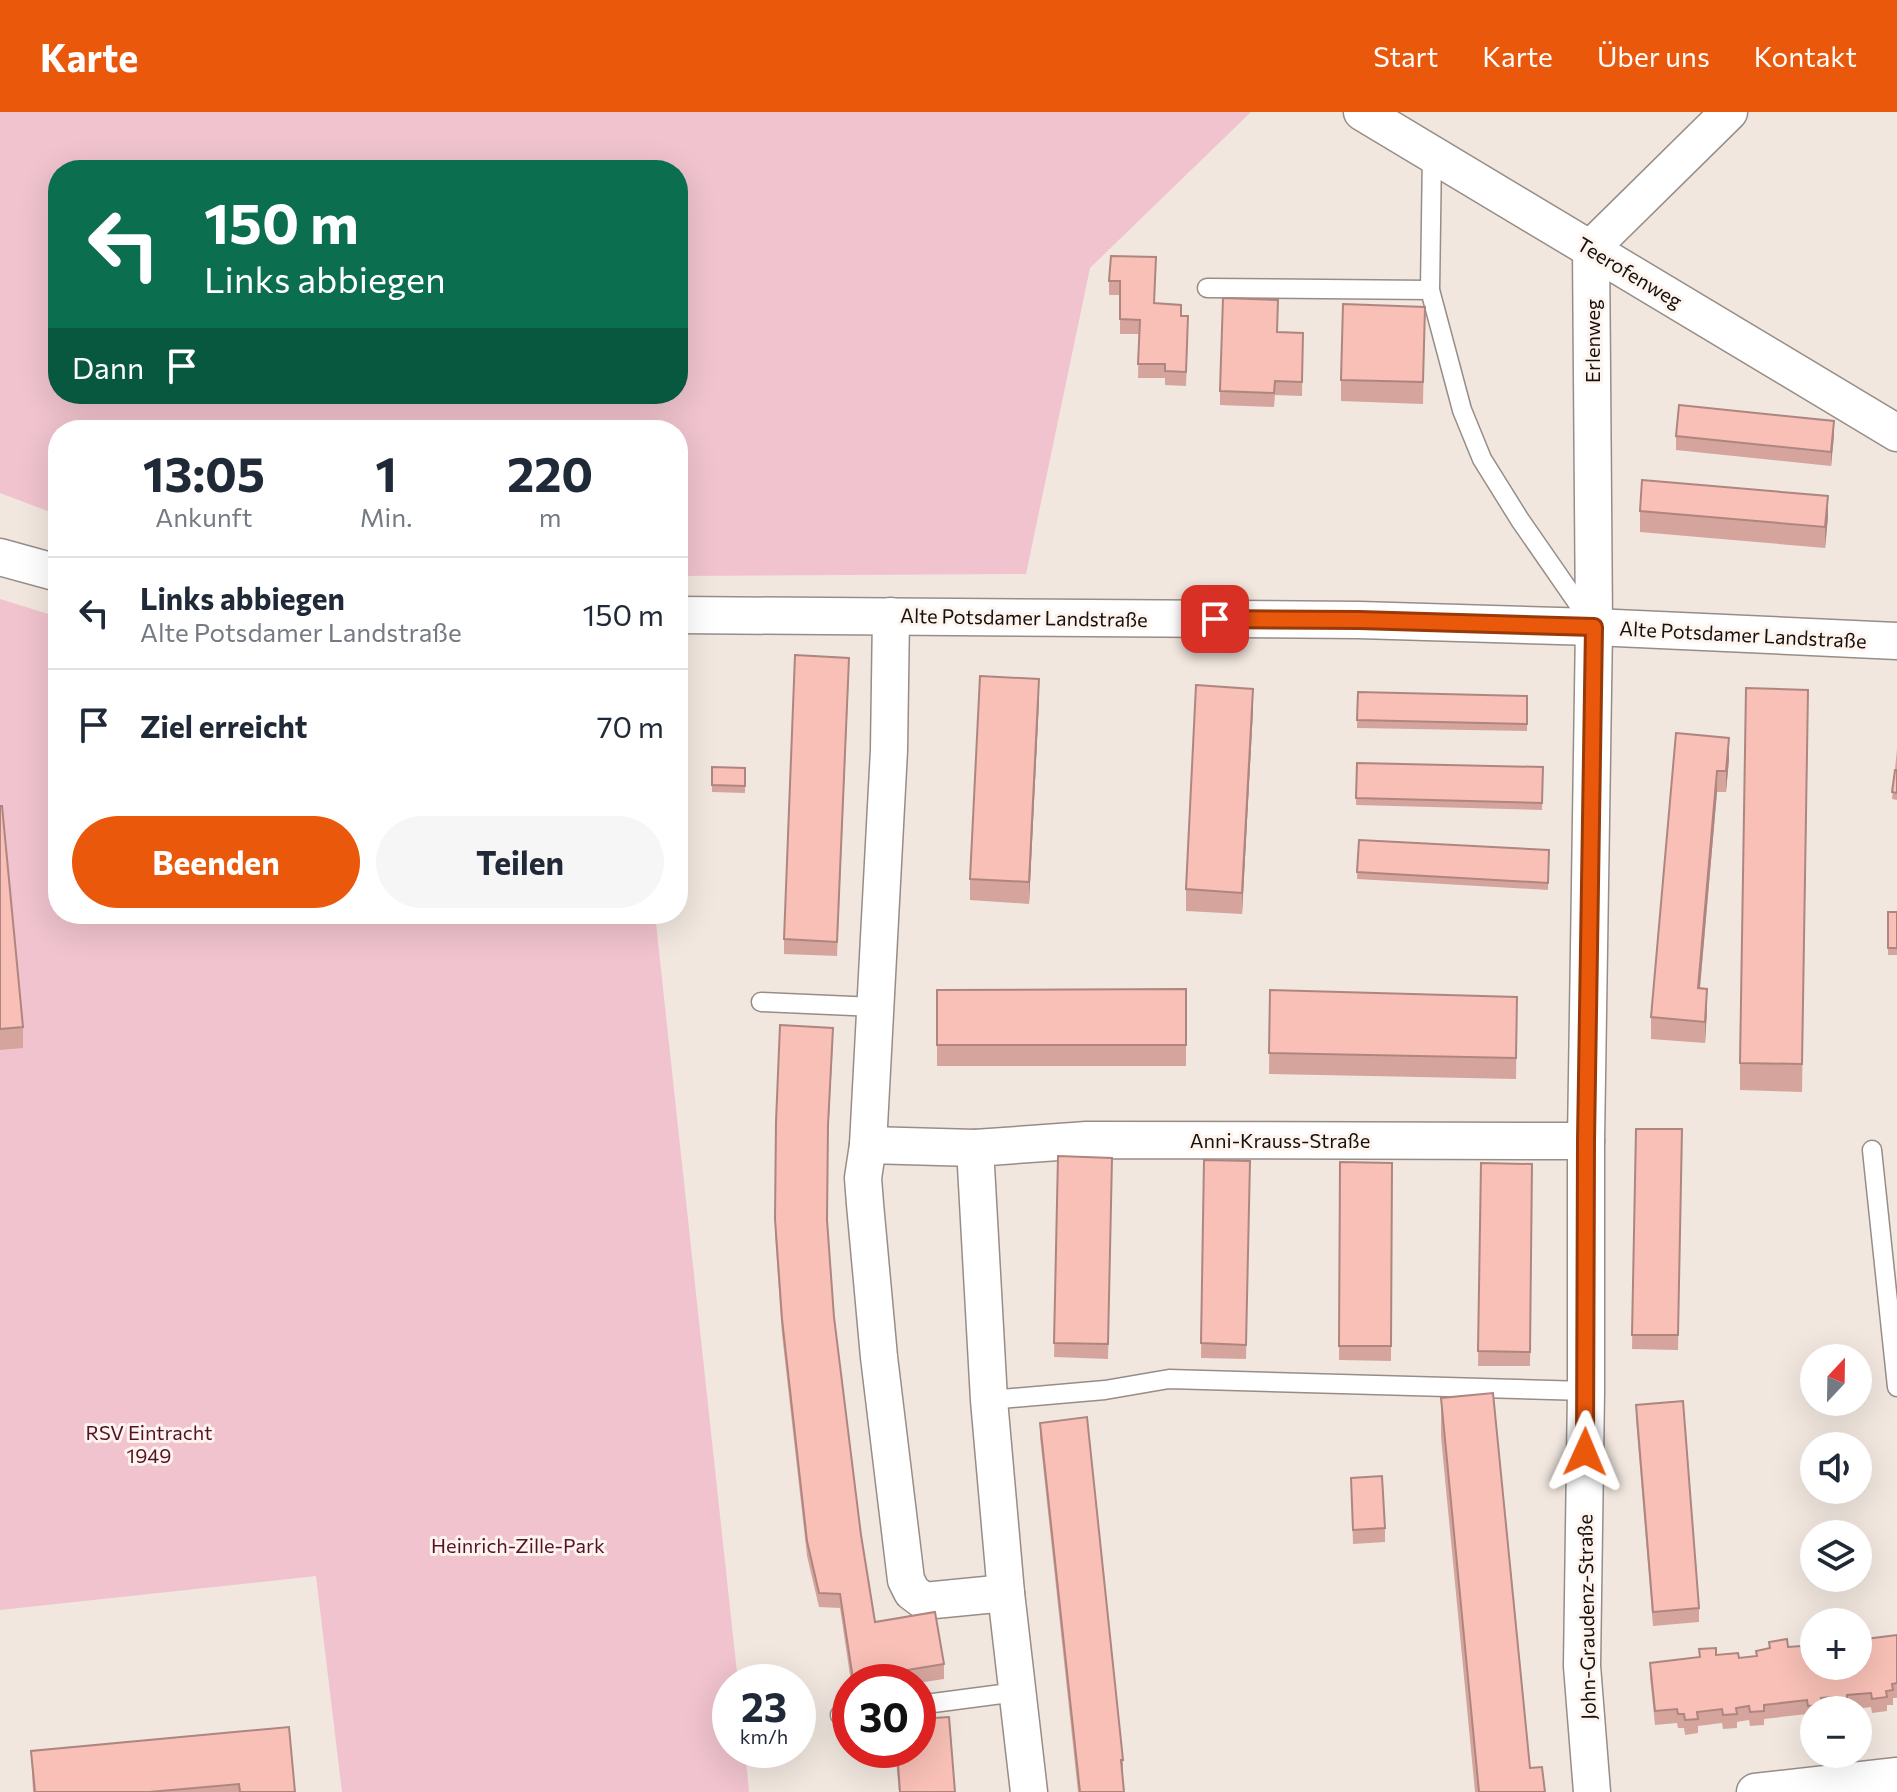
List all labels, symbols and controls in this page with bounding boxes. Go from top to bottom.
text: Karte [40,33,138,80]
text: Start [1373,39,1438,73]
text: Karte [1482,39,1553,73]
text: Über uns [1597,39,1710,73]
text: Kontakt [1754,39,1857,73]
text: 150 m [204,187,359,256]
icon: left [72,192,176,296]
street label: Teerofenweg [1573,231,1687,313]
text: Links abbiegen [204,256,446,300]
street label: Erlenweg [1580,299,1604,383]
icon: arrive [160,344,204,388]
text: Dann [72,348,144,385]
text: 13:05 [143,443,265,502]
text: 1 [375,443,397,502]
text: 220 [507,443,593,502]
text: Ankunft [155,501,252,532]
text: Min. [360,501,412,532]
text: m [539,501,562,532]
text: Links abbiegen [140,579,345,616]
pin [1181,585,1249,653]
icon: left [72,591,116,635]
text: 150 m [582,595,664,632]
icon: arrive [1193,597,1237,641]
street label: Alte Potsdamer Landstraße [900,603,1148,631]
text: Alte Potsdamer Landstraße [140,616,462,647]
street label: Alte Potsdamer Landstraße [1619,616,1867,652]
icon: arrive [72,703,116,747]
text: Ziel erreicht [140,707,308,744]
text: 70 m [597,707,664,744]
button: Beenden [72,816,360,908]
button: Teilen [376,816,664,908]
street label: Anni-Krauss-Straße [1190,1128,1370,1152]
north arrow [1800,1344,1872,1416]
map controls [1800,1344,1872,1768]
position arrow [1543,1410,1627,1494]
park label: RSV Eintracht 1949 [86,1420,212,1467]
button: sound [1800,1432,1872,1504]
street label: John-Graudenz-Straße [1572,1514,1600,1720]
button: layers [1800,1520,1872,1592]
park label: Heinrich-Zille-Park [431,1533,605,1557]
button: + [1800,1608,1872,1680]
speed limit sign: 30 [832,1664,936,1768]
text: 23 [741,1681,787,1730]
button: − [1800,1696,1872,1768]
text: km/h [740,1724,788,1748]

